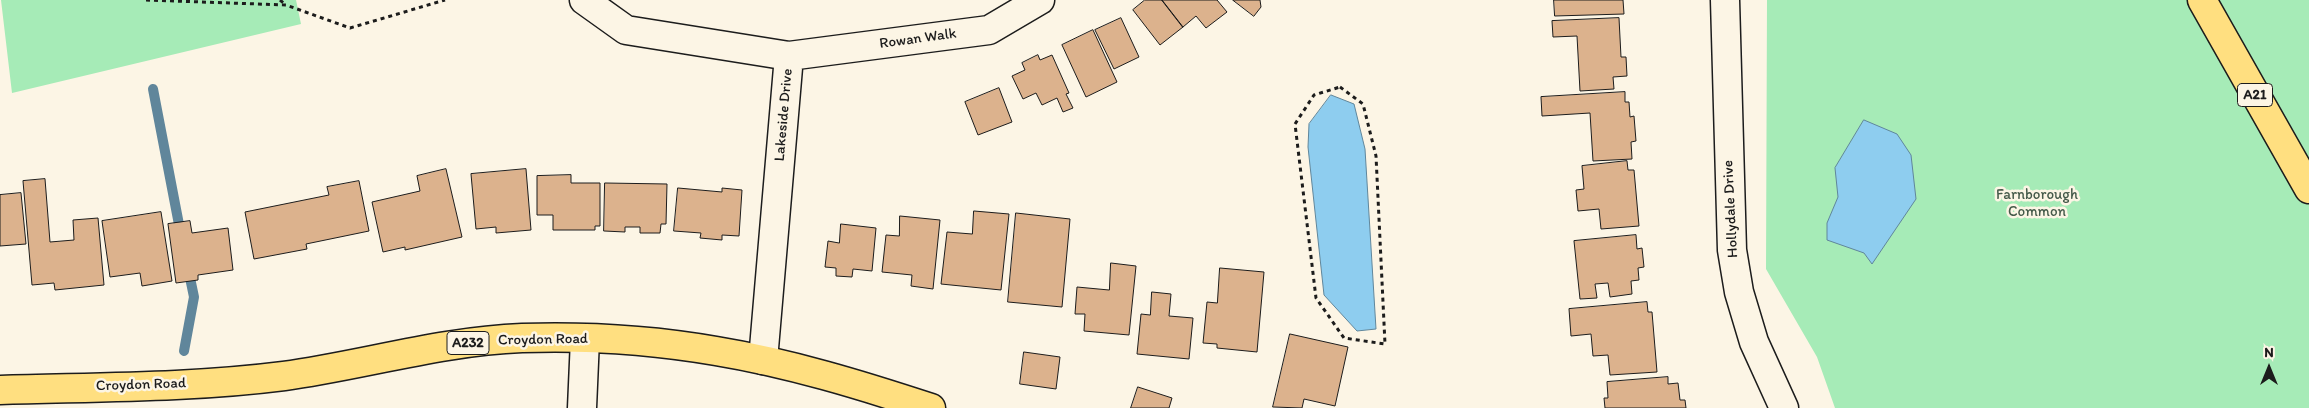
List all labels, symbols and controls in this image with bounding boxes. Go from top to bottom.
street label: Rowan Walk [878,25,958,53]
street label: Lakeside Drive [771,68,797,162]
road number: A21 [2238,84,2272,106]
street label: Hollydale Drive [1719,160,1743,258]
park label: Farnborough Common [1996,186,2078,221]
street label: Croydon Road [498,330,588,350]
road number: A232 [447,332,489,354]
north arrow [2244,343,2294,393]
text: N [2264,344,2274,361]
street label: Croydon Road [96,374,186,396]

